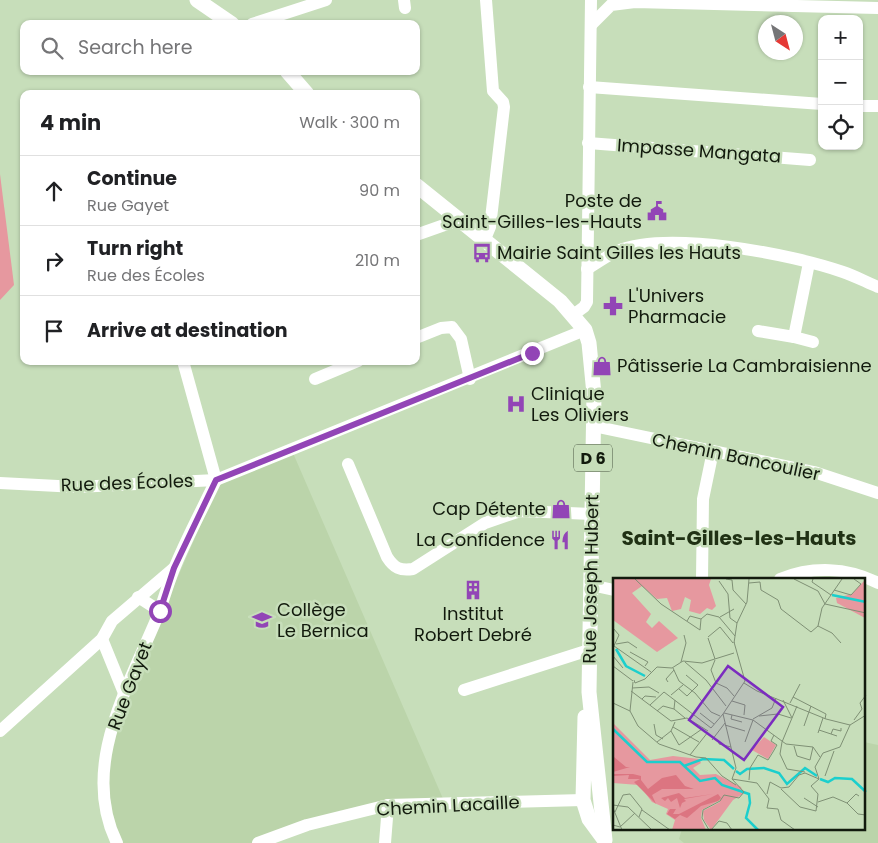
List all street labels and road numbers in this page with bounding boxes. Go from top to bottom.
street label: Impasse Mangata [616,132,782,169]
street label: Chemin Bancoulier [650,426,823,487]
road number: D 6 [574,444,612,472]
street label: Rue des Écoles [60,468,194,497]
street label: Rue Joseph Hubert [577,494,604,664]
street label: Rue Gayet [101,638,158,733]
street label: Chemin Lacaille [376,789,520,822]

